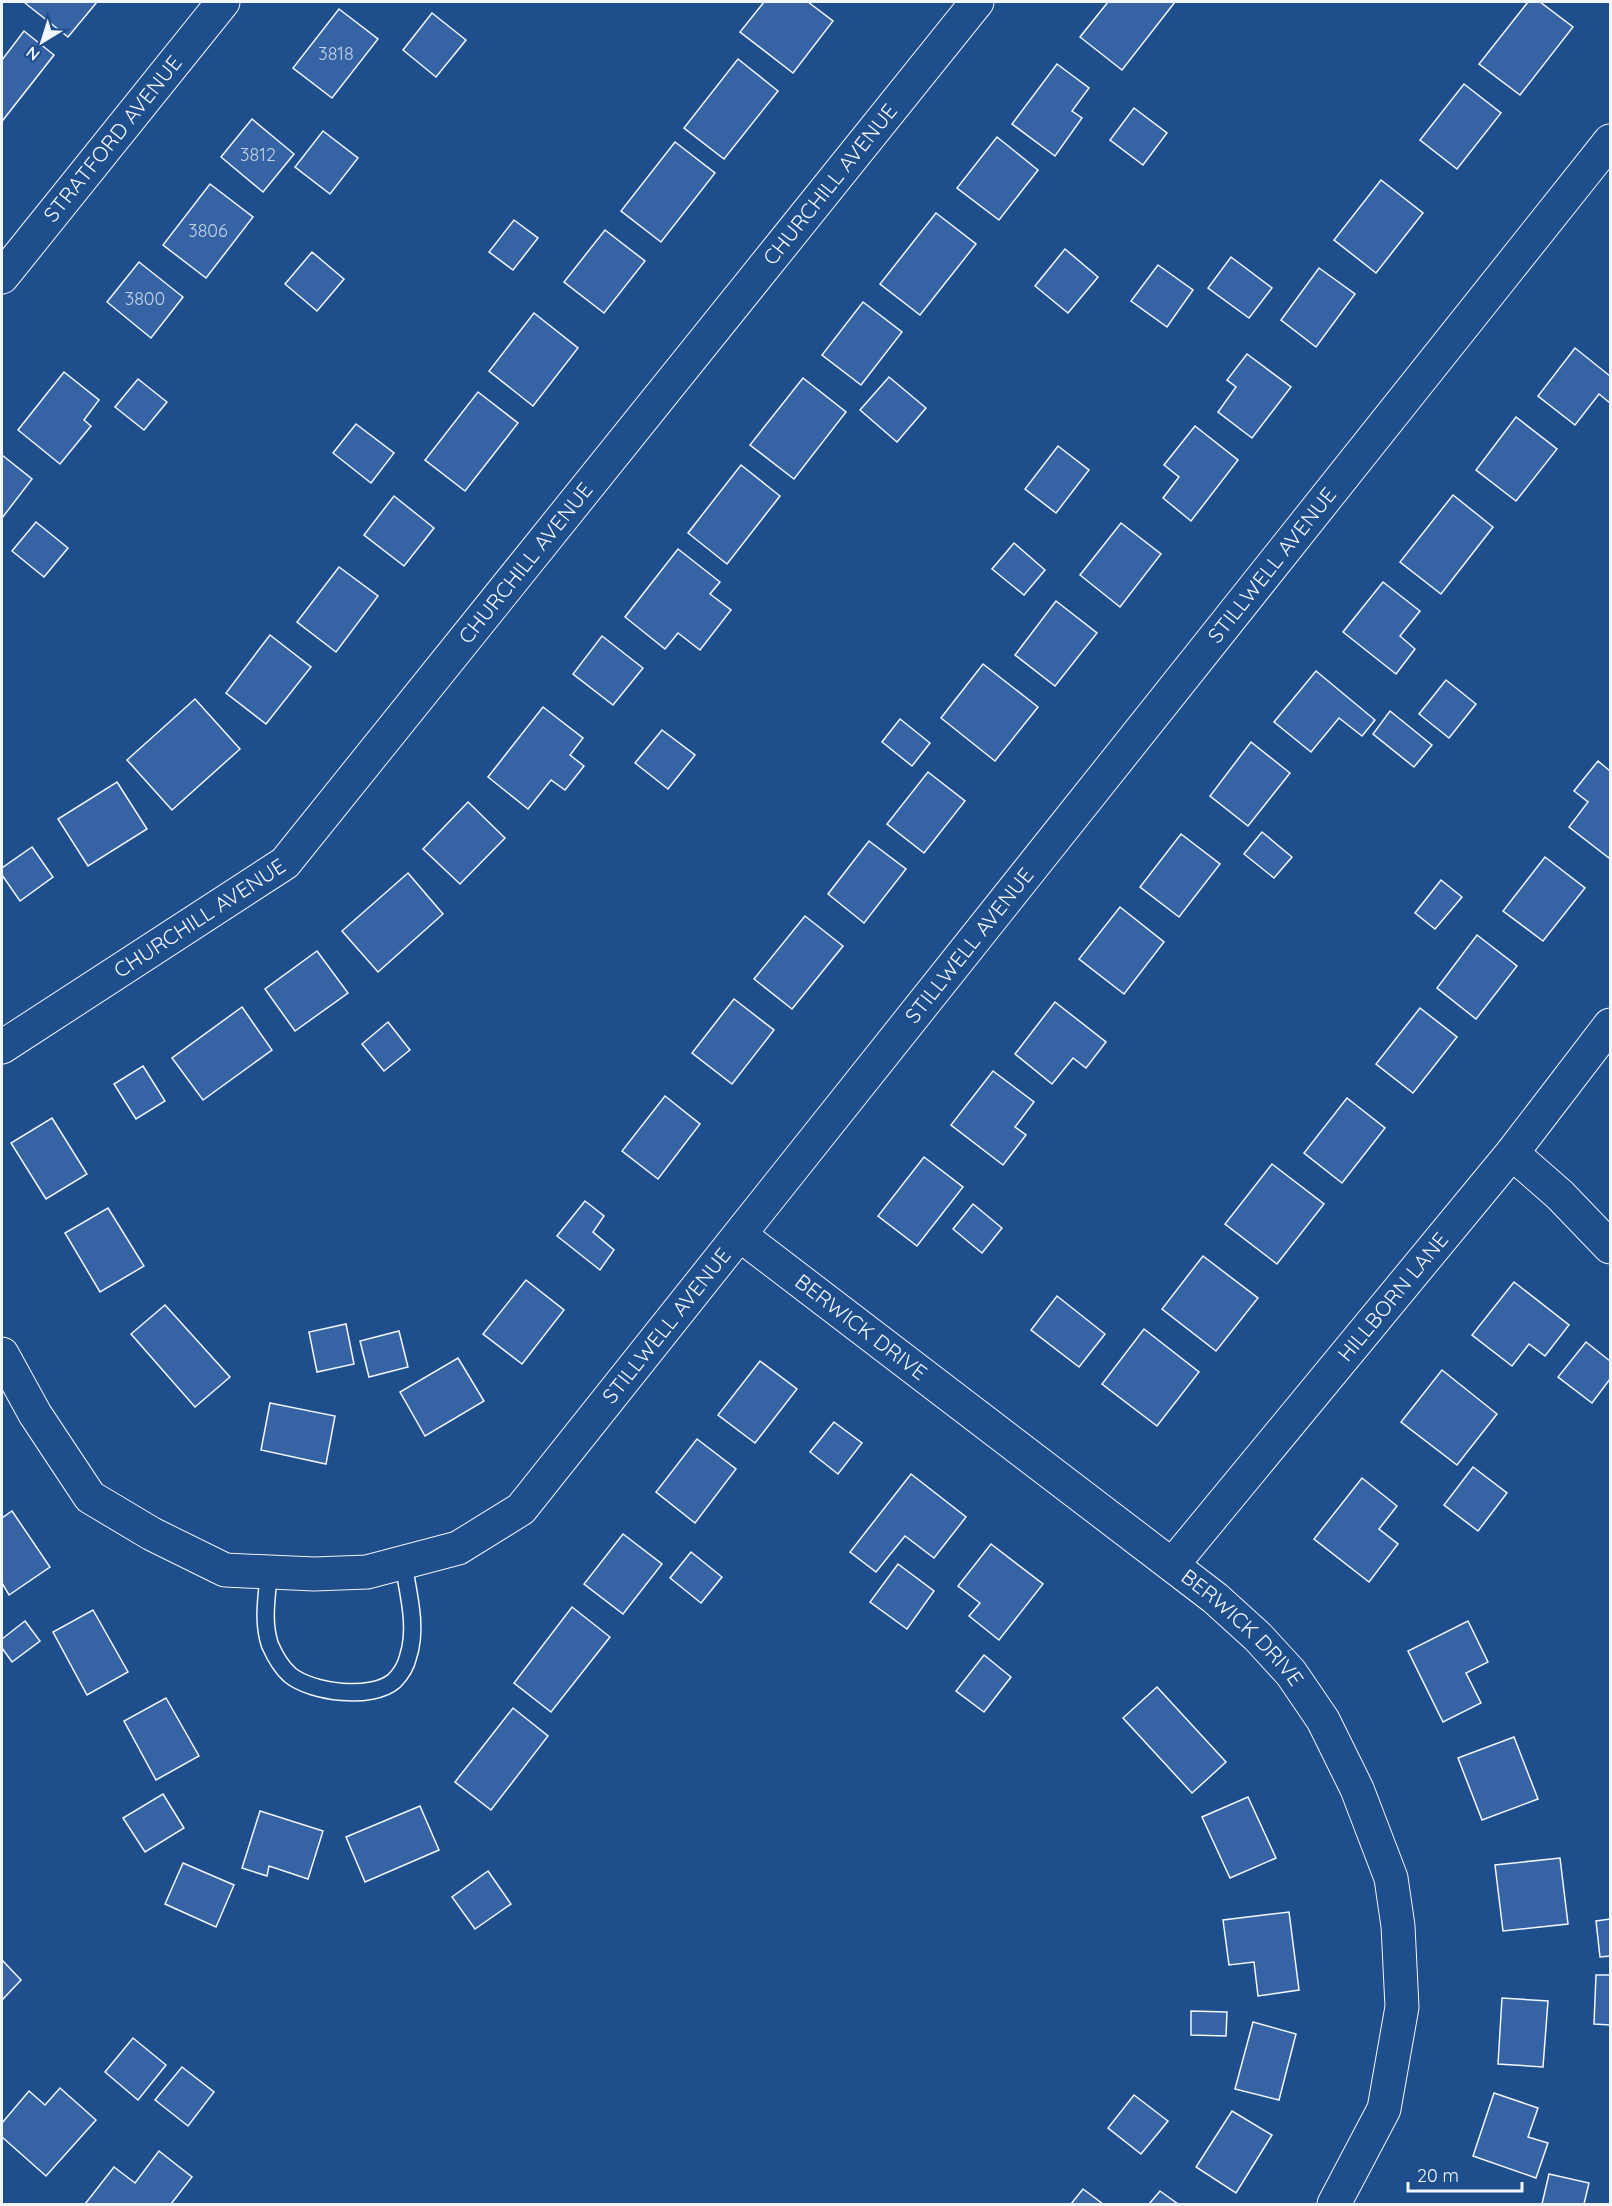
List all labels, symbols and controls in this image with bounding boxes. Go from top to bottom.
north arrow [12,12,72,72]
text: N [22,42,44,65]
house number: 3818 [318,42,354,65]
street label: STRATFORD AVENUE [37,50,187,227]
street label: CHURCHILL AVENUE [757,98,902,270]
house number: 3812 [240,143,276,166]
house number: 3806 [188,219,228,242]
house number: 3800 [125,287,165,310]
street label: CHURCHILL AVENUE [452,477,598,649]
street label: STILLWELL AVENUE [1202,482,1341,648]
street label: CHURCHILL AVENUE [109,852,290,983]
street label: STILLWELL AVENUE [899,862,1038,1028]
street label: HILLBORN LANE [1332,1227,1453,1366]
street label: STILLWELL AVENUE [596,1242,736,1408]
street label: BERWICK DRIVE [790,1268,933,1385]
street label: BERWICK DRIVE [1176,1563,1310,1690]
scale bar [1408,2155,1522,2193]
text: 20 m [1417,2164,1459,2187]

